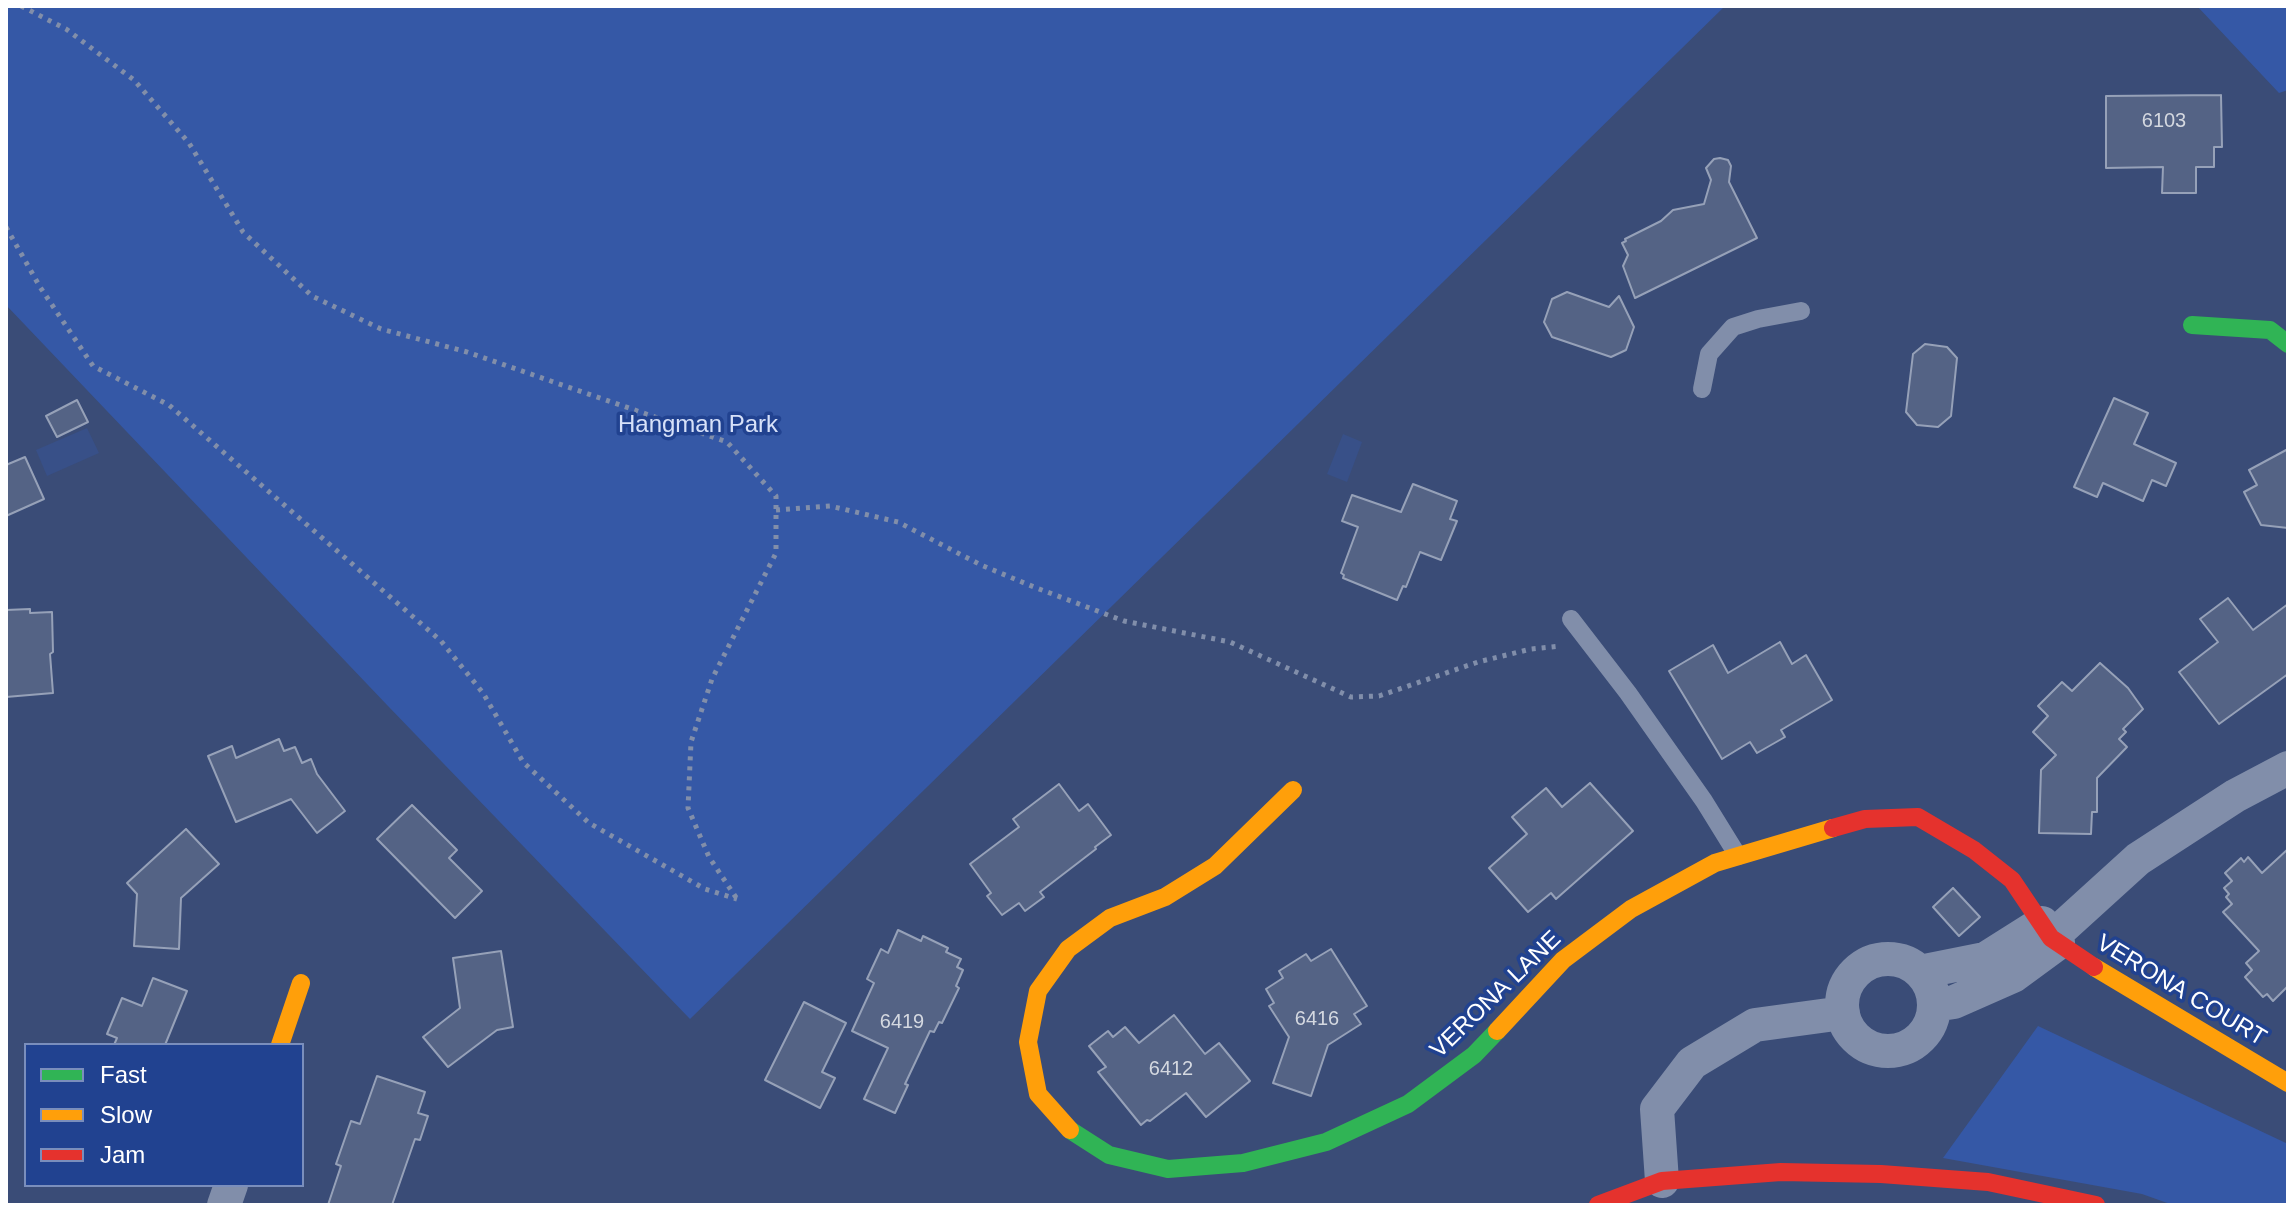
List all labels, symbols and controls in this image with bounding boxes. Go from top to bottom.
house number: 6103 [2142,109,2186,133]
park label: Hangman Park [618,411,778,439]
street label: VERONA LANE [1425,925,1567,1065]
street label: VERONA COURT [2091,929,2271,1053]
house number: 6416 [1295,1007,1339,1031]
house number: 6419 [880,1010,924,1034]
legend [24,1043,304,1187]
house number: 6412 [1149,1057,1193,1081]
text: Fast [100,1061,147,1088]
text: Slow [100,1101,152,1128]
text: Jam [100,1141,145,1168]

